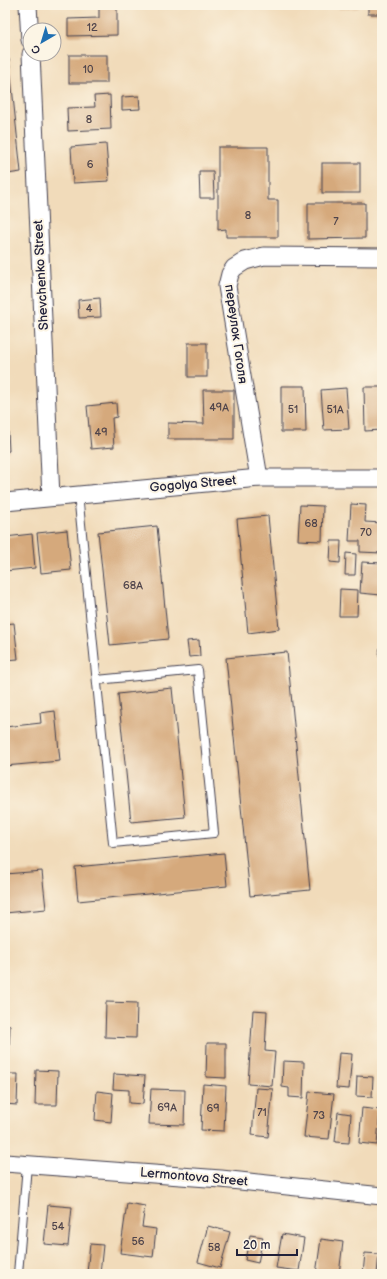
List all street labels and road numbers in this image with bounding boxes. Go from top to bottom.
street label: Shevchenko Street [30,219,52,331]
street label: переулок Гоголя [221,283,251,385]
street label: Gogolya Street [149,472,237,496]
street label: Lermontova Street [139,1164,249,1190]

